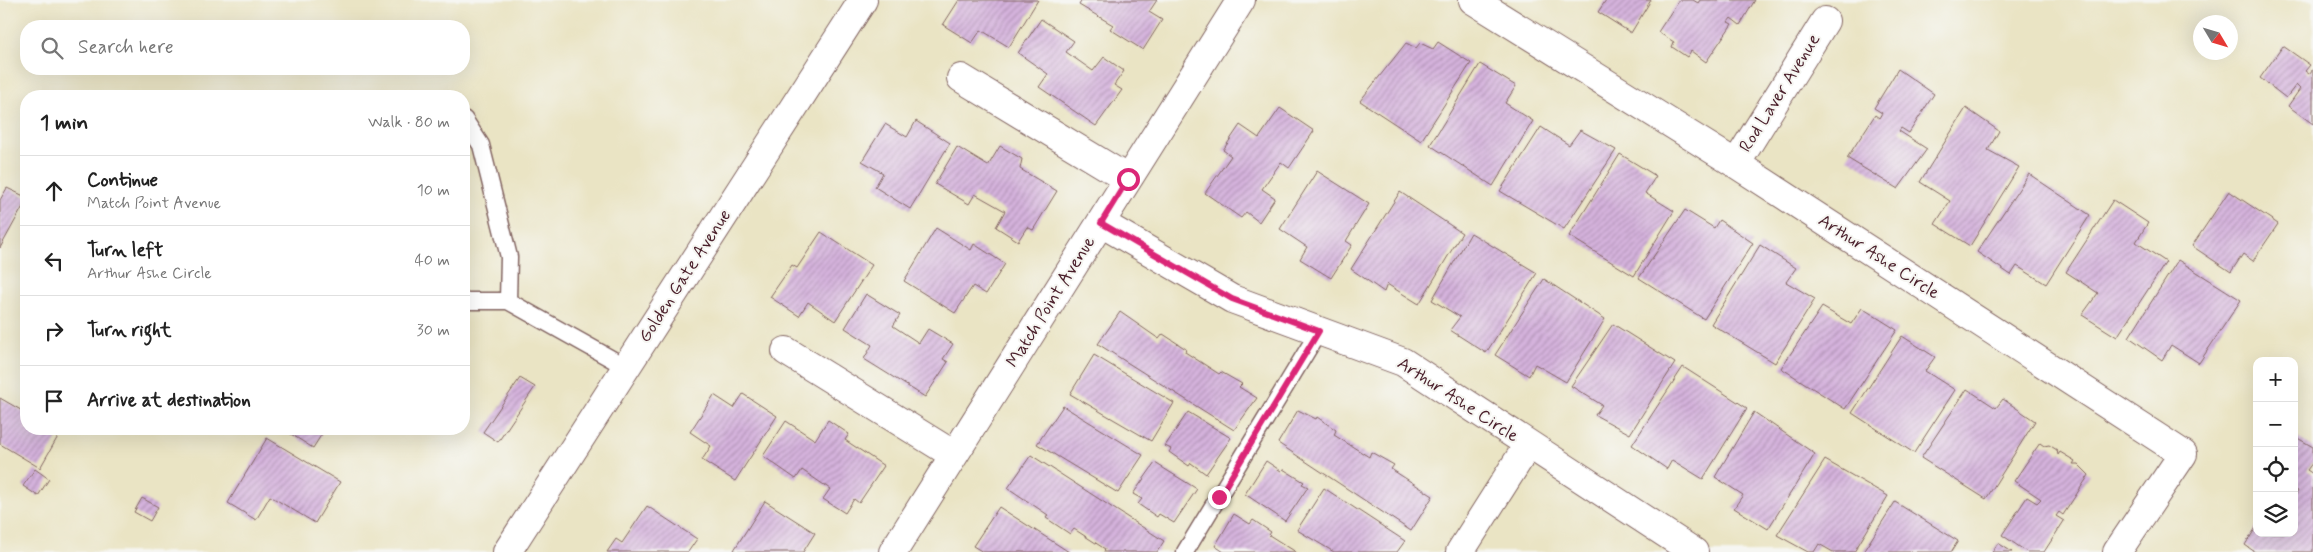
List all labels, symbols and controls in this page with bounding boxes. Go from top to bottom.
north arrow [2193,15,2238,60]
search box [20,20,470,75]
street label: Rod Laver Avenue [1734,29,1826,157]
icon: search [38,34,66,62]
text: Search here [78,35,174,60]
text: 1 min [40,109,88,137]
text: Walk · 80 m [368,112,450,133]
text: Continue [87,168,158,193]
route start [1117,168,1140,191]
icon: ahead [40,177,68,205]
text: 10 m [417,180,450,201]
text: Match Point Avenue [87,193,221,214]
street label: Golden Gate Avenue [633,205,737,347]
street label: Arthur Ashe Circle [1814,209,1944,305]
street label: Match Point Avenue [1001,232,1101,372]
text: Turn left [87,238,163,263]
icon: left [40,247,68,275]
text: 40 m [414,250,450,271]
text: Arthur Ashe Circle [87,263,212,284]
icon: right [40,317,68,345]
text: Turn right [87,318,171,343]
text: 30 m [417,320,450,341]
street label: Arthur Ashe Circle [1393,352,1523,448]
map controls [2253,357,2298,537]
button: + [2253,357,2298,402]
icon: arrive [40,387,68,415]
text: Arrive at destination [87,388,251,413]
button: − [2253,402,2298,447]
button: locate [2253,447,2298,492]
route end [1208,486,1231,509]
button: layers [2253,492,2298,537]

